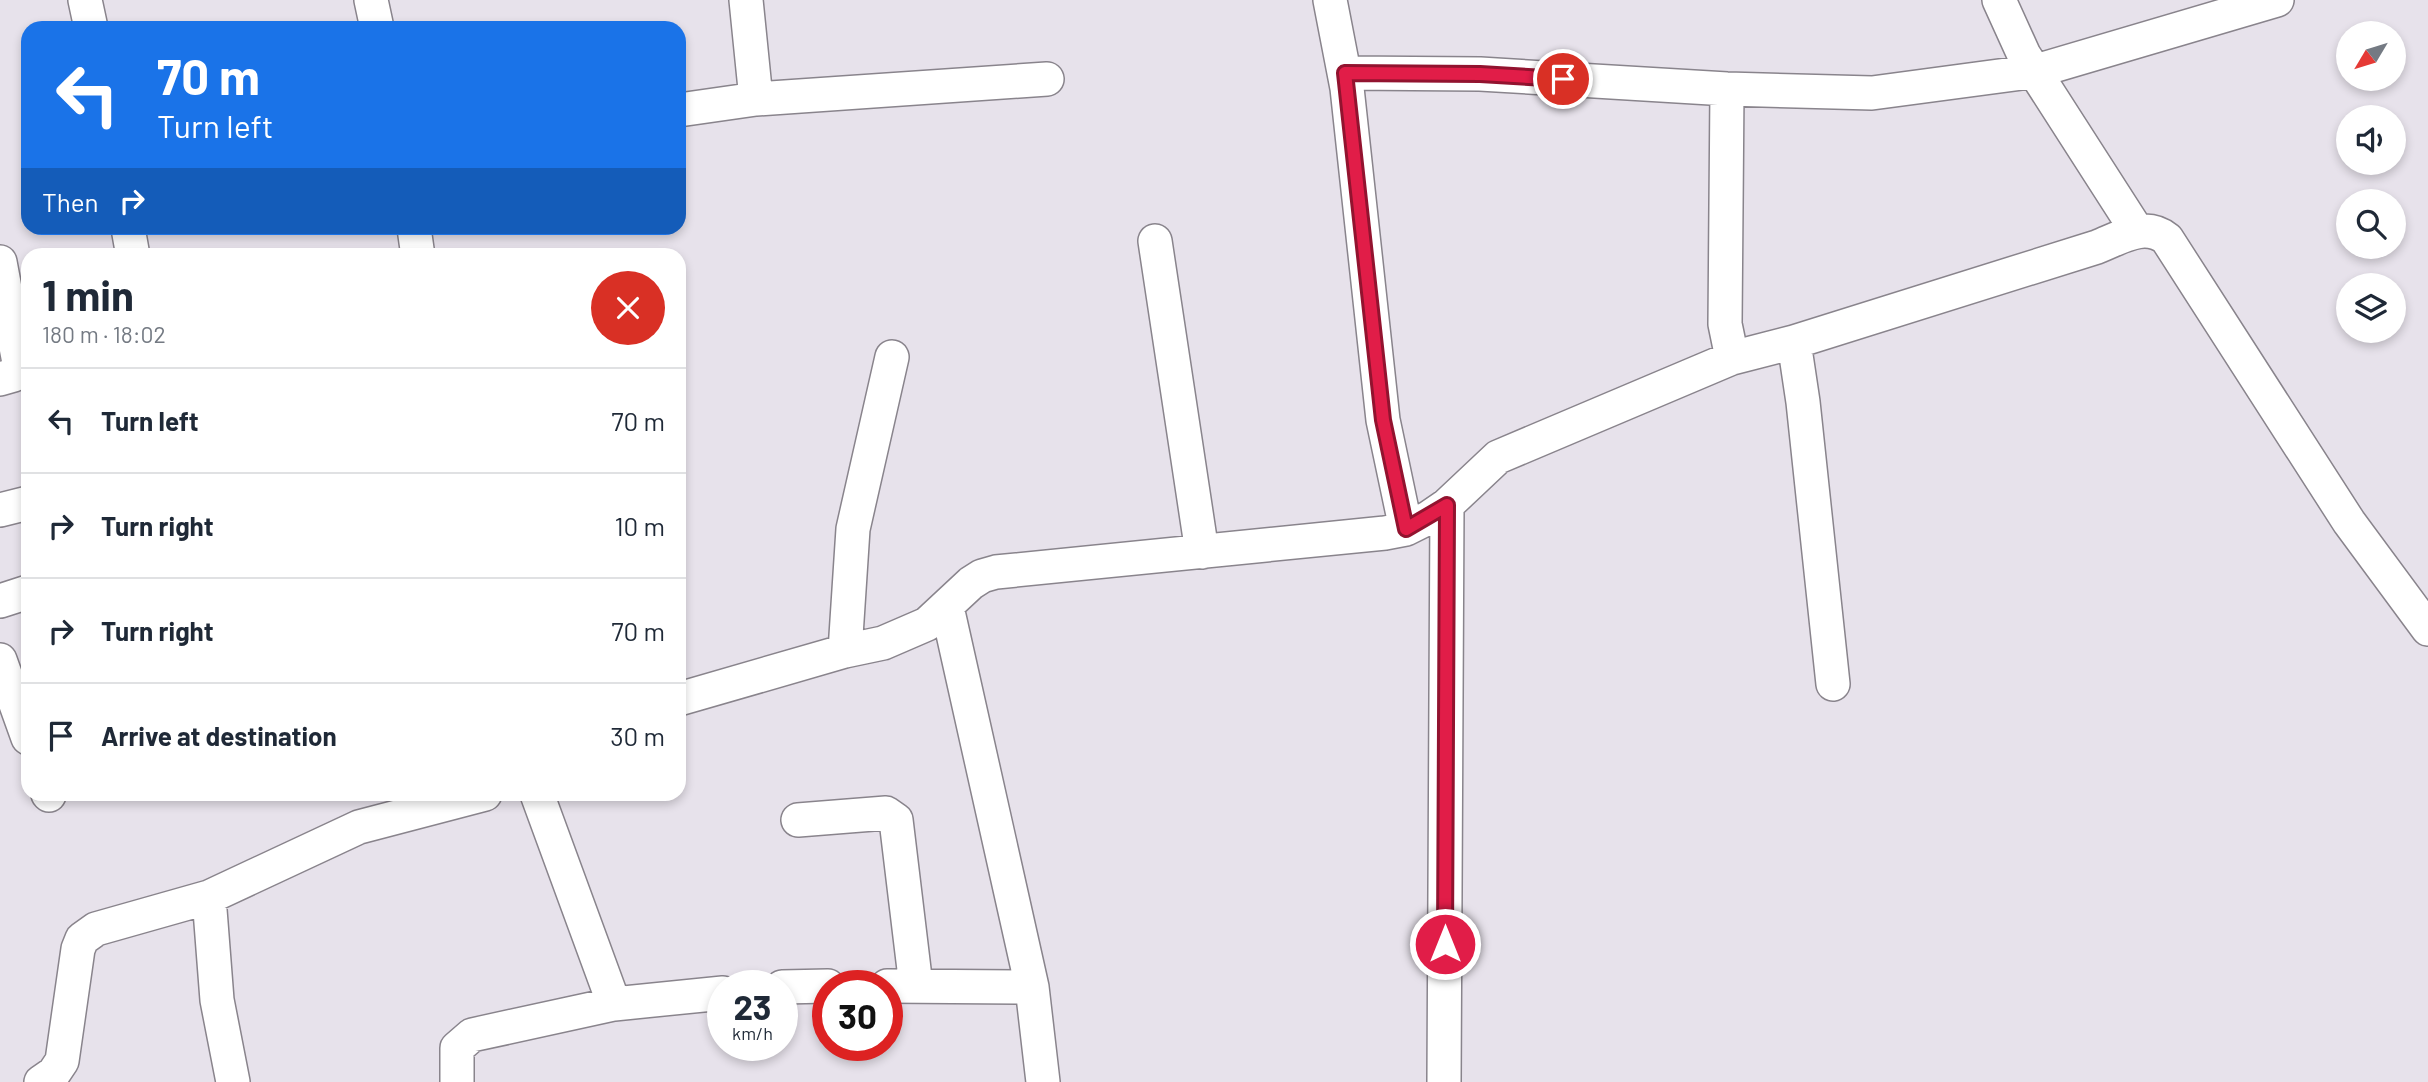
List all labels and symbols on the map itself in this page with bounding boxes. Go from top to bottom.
north arrow [2336,21,2406,91]
pin [1533,49,1593,109]
position arrow [1408,907,1482,981]
speed limit sign: 30 [812,970,903,1061]

